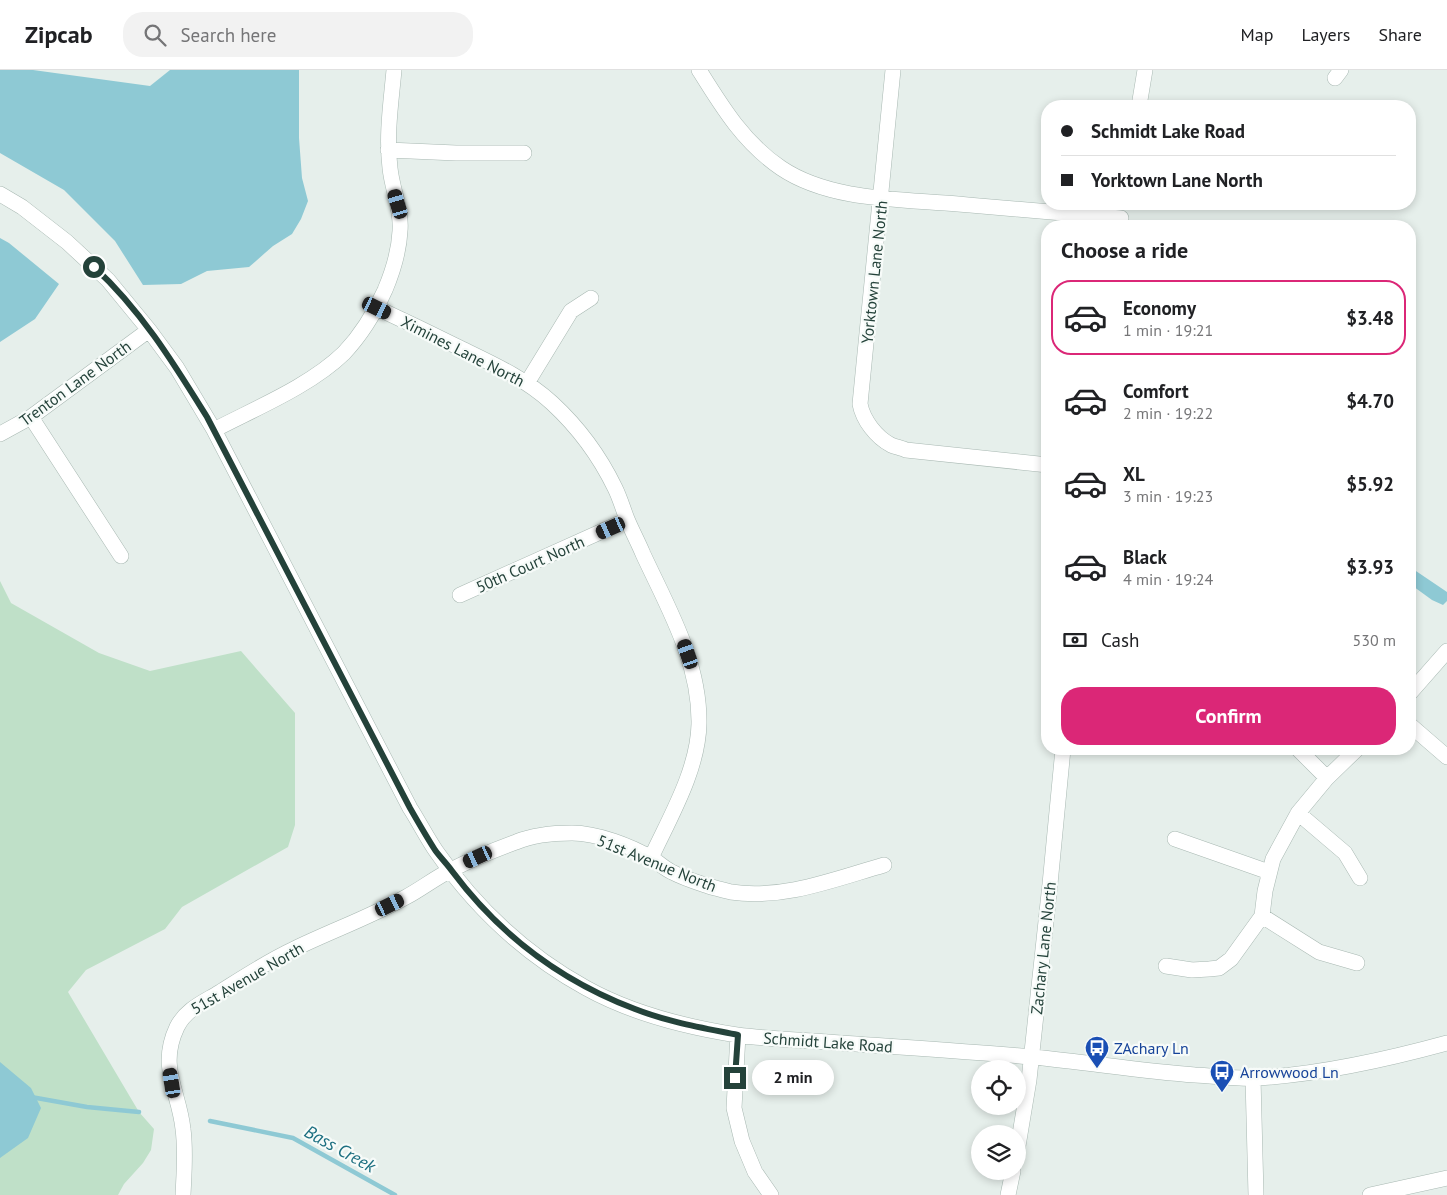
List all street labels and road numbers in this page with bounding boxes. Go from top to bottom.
street label: Yorktown Lane North [857,199,891,345]
street label: Ximines Lane North [398,311,528,391]
street label: Trenton Lane North [15,336,135,430]
street label: 50th Court North [473,531,587,597]
street label: 51st Avenue North [594,830,720,896]
street label: Zachary Lane North [1026,881,1060,1015]
street label: 51st Avenue North [187,938,307,1018]
street label: Schmidt Lake Road [763,1028,893,1056]

